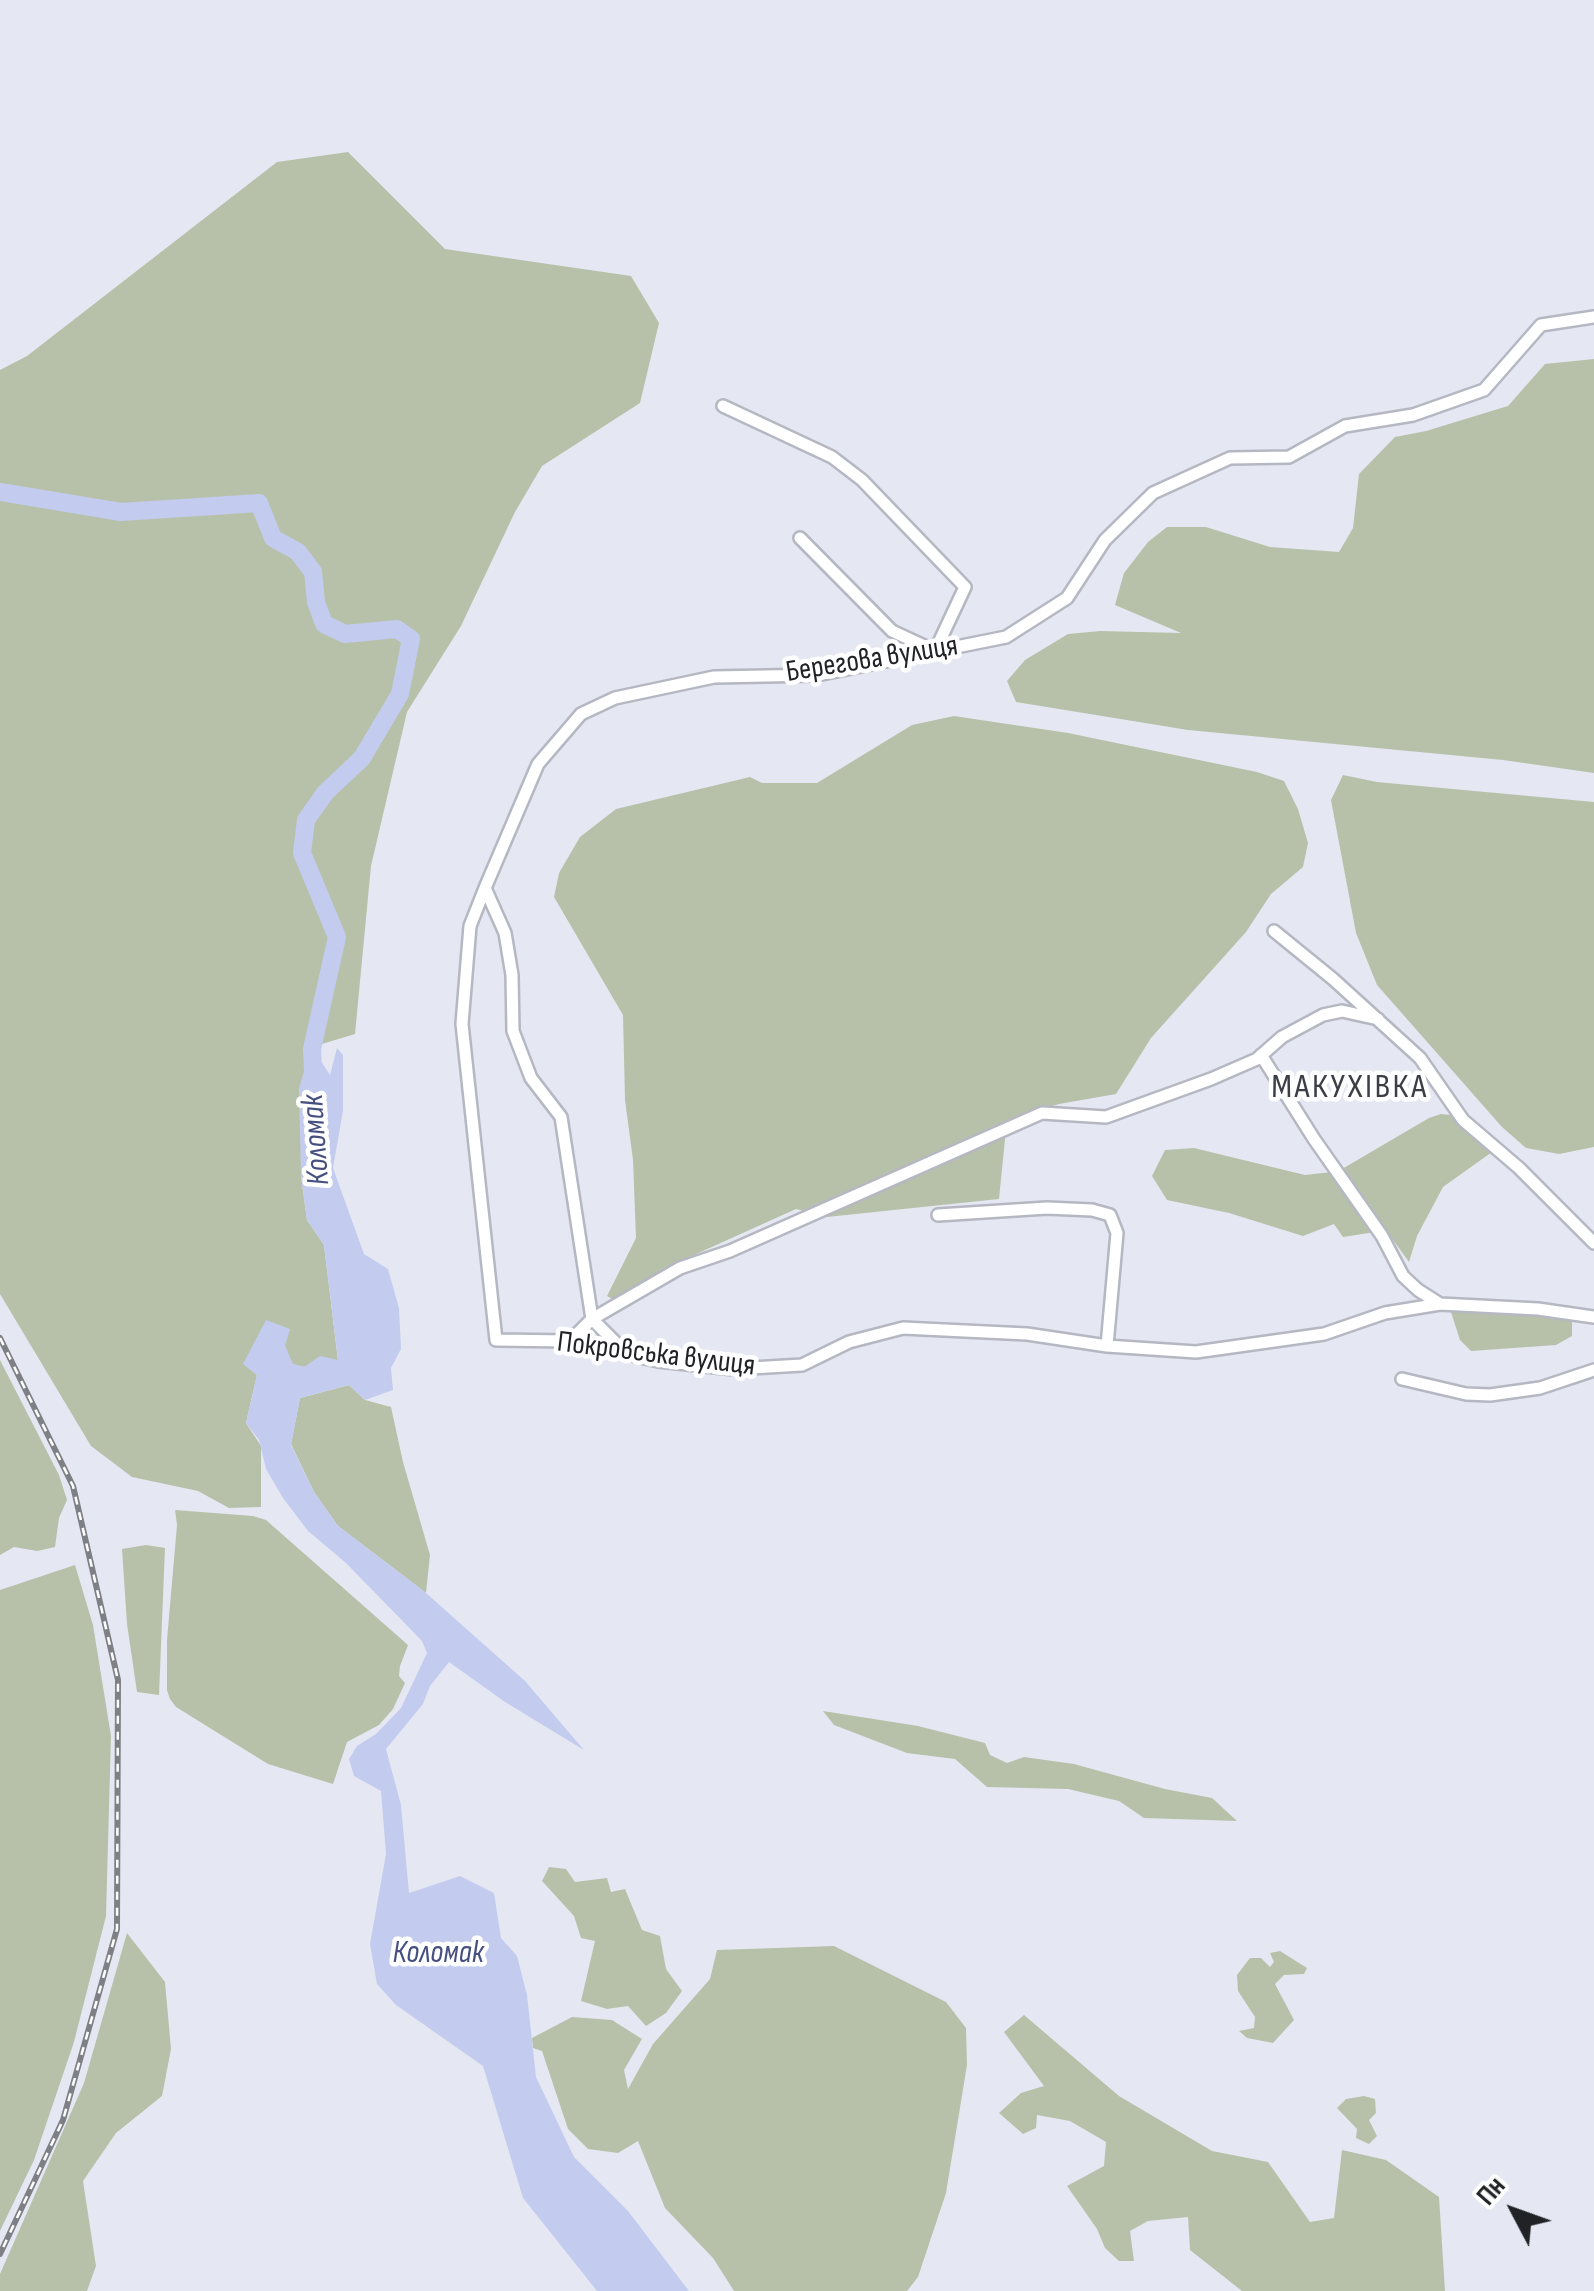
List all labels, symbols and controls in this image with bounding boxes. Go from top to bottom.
street label: Берегова вулиця [784,629,960,691]
district label: МАКУХІВКА [1271,1067,1429,1109]
water label: Коломак [295,1093,339,1187]
street label: Покровська вулиця [555,1325,757,1385]
water label: Коломак [392,1935,484,1973]
north arrow [1464,2161,1564,2261]
text: Пн [1470,2170,1512,2212]

